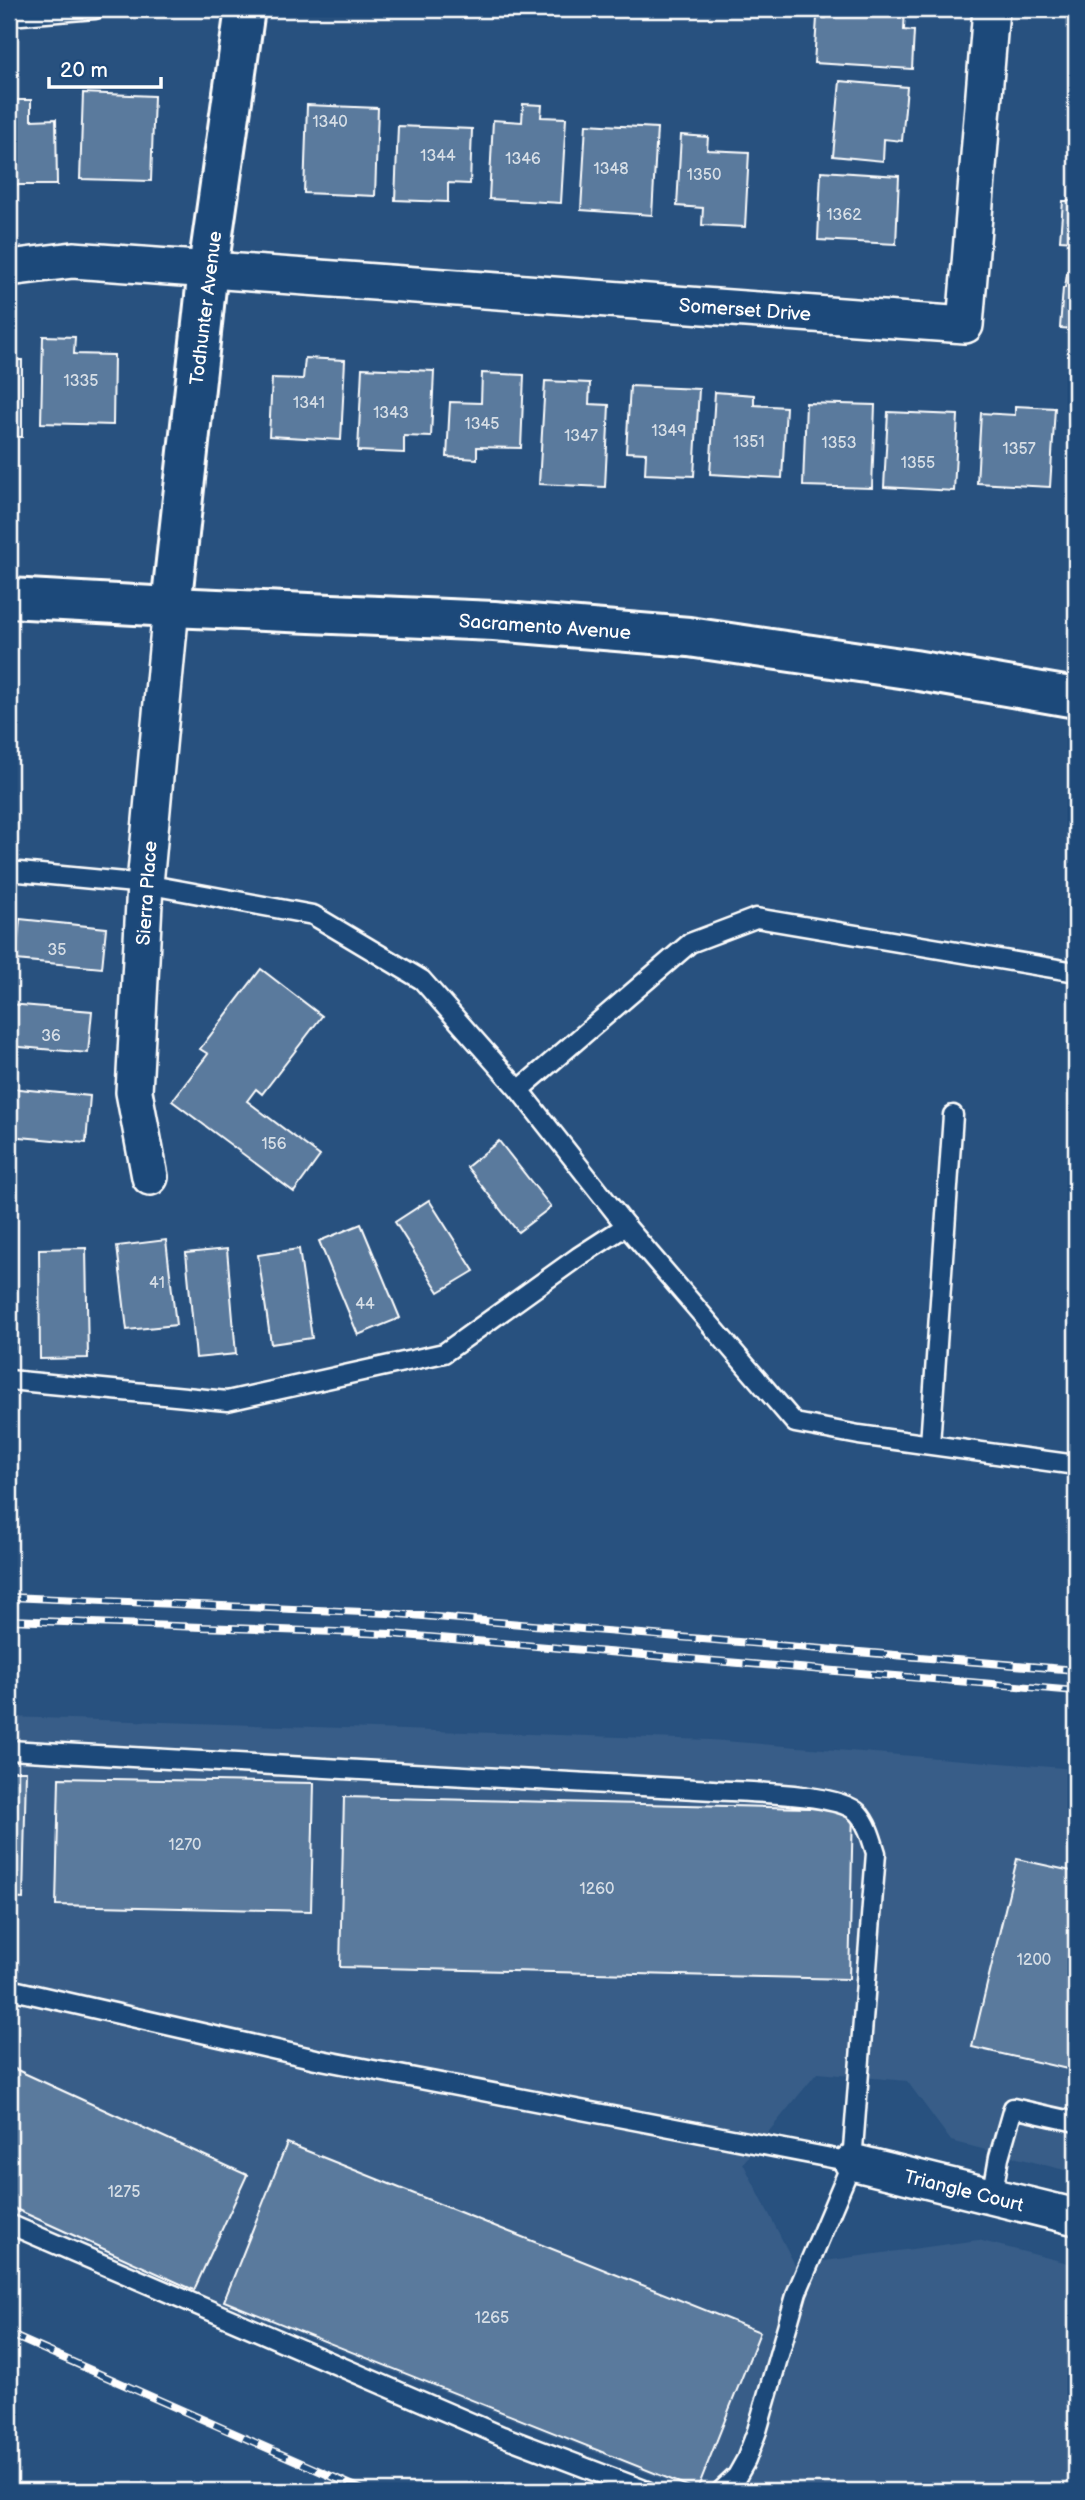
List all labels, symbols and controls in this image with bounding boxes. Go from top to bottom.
scale bar [49,46,161,90]
text: 20 m [60,58,108,83]
house number: 1340 [312,113,348,132]
house number: 1344 [420,147,456,166]
house number: 1346 [505,150,541,169]
house number: 1348 [593,160,629,179]
house number: 1350 [687,166,721,185]
house number: 1362 [826,206,862,225]
street label: Todhunter Avenue [186,230,227,387]
street label: Somerset Drive [678,294,812,327]
house number: 1335 [63,372,99,391]
house number: 1341 [293,394,325,413]
house number: 1343 [373,404,409,423]
house number: 1345 [465,415,499,434]
house number: 1349 [651,422,687,441]
house number: 1347 [564,427,598,446]
house number: 1351 [733,433,765,452]
house number: 1353 [821,434,857,453]
house number: 1357 [1002,440,1036,459]
house number: 1355 [901,454,935,473]
street label: Sacramento Avenue [458,610,632,645]
street label: Sierra Place [132,840,163,946]
house number: 35 [47,941,67,960]
house number: 36 [41,1027,61,1046]
house number: 156 [261,1135,287,1154]
house number: 41 [149,1274,165,1293]
house number: 44 [355,1295,375,1314]
house number: 1270 [169,1836,201,1855]
house number: 1260 [580,1880,614,1899]
house number: 1200 [1017,1951,1051,1970]
street label: Triangle Court [902,2166,1026,2217]
house number: 1275 [108,2183,140,2202]
house number: 1265 [475,2309,509,2328]

